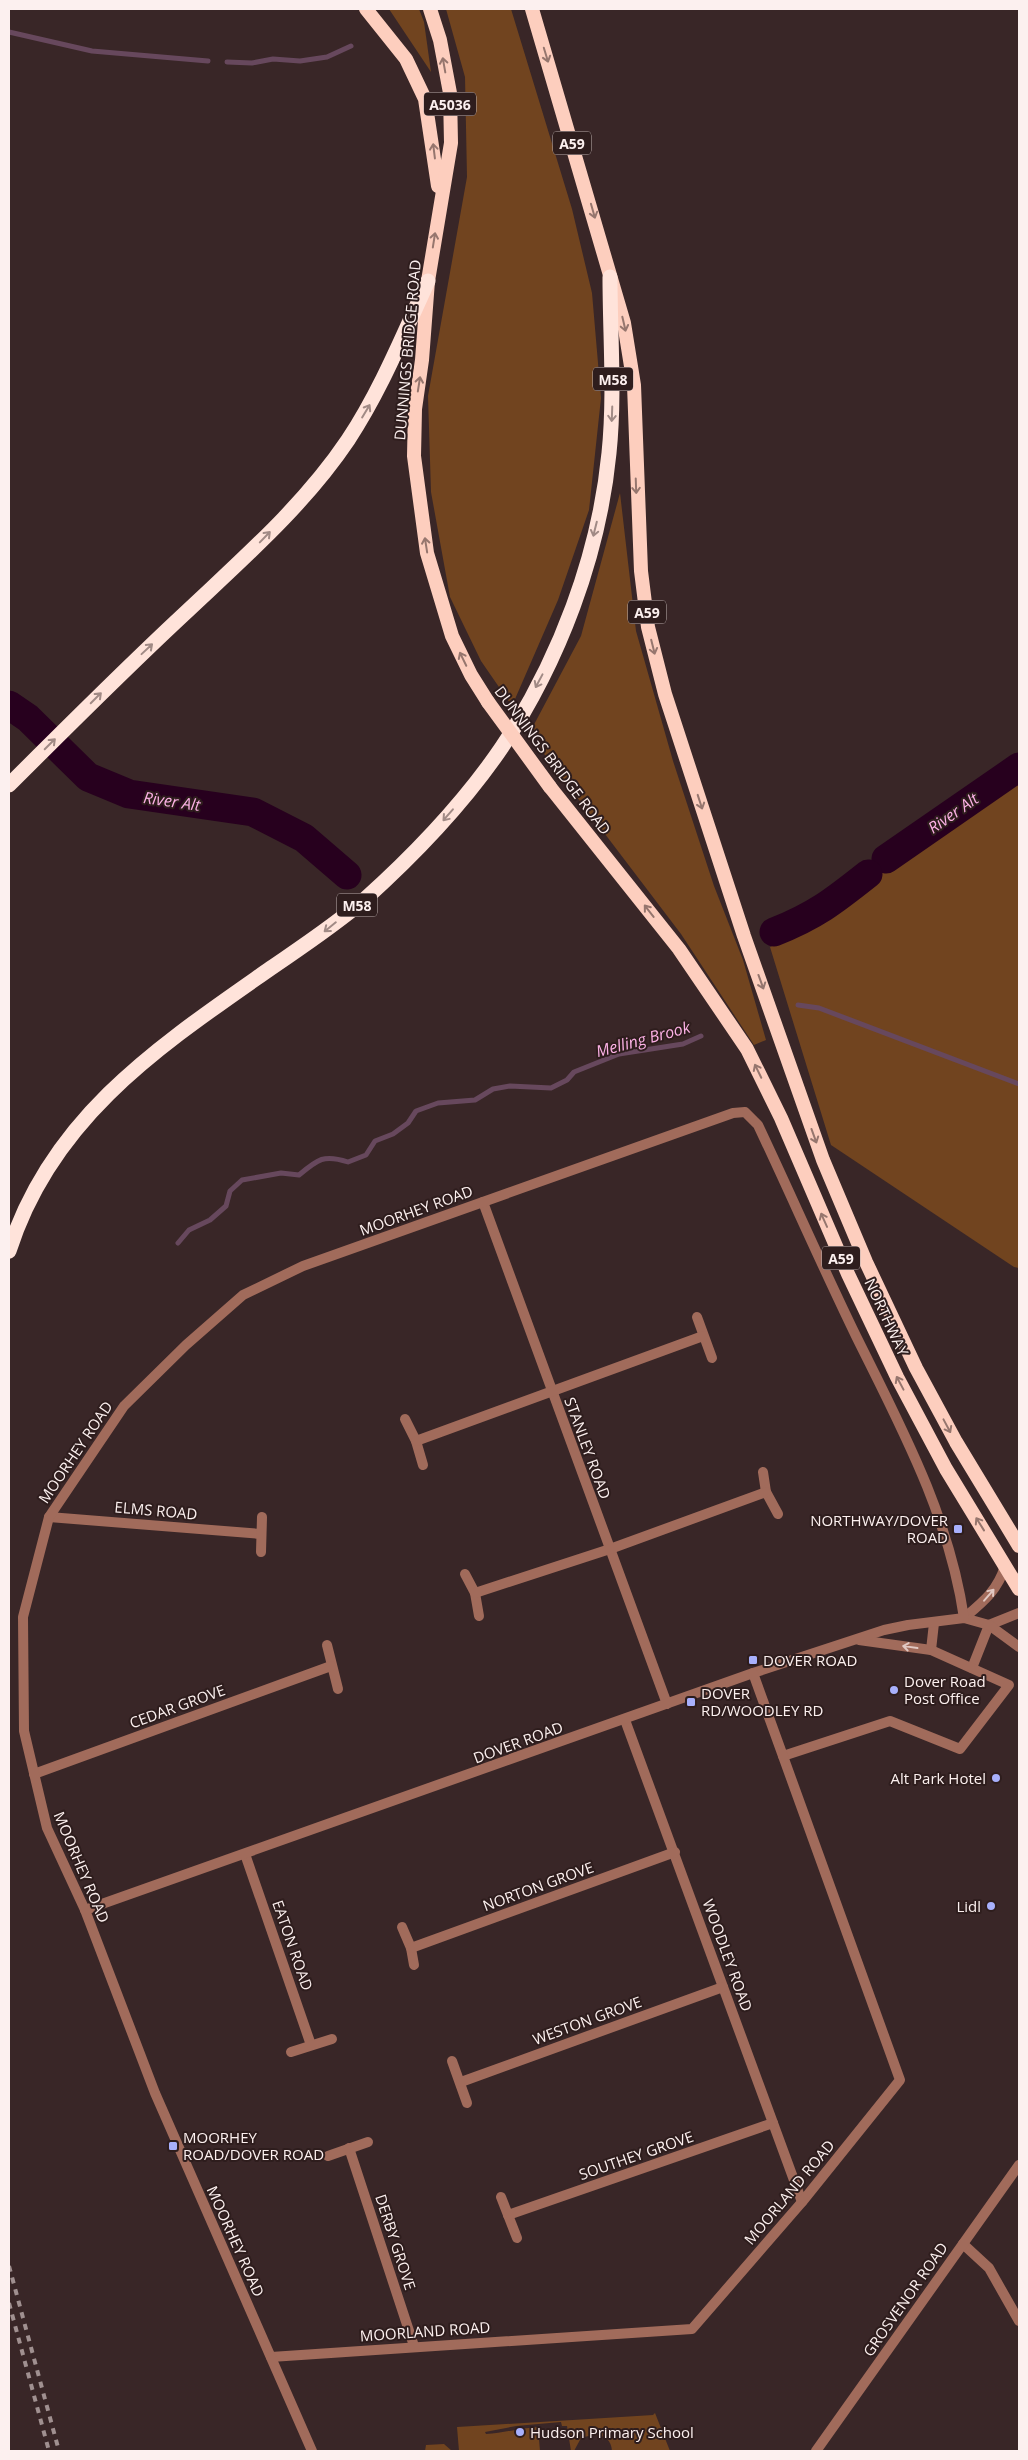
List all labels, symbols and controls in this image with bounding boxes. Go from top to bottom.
one-way arrow [541,47,551,63]
one-way arrow [439,57,449,73]
road number: A5036 [424,92,476,116]
road number: A59 [553,132,591,154]
one-way arrow [429,143,439,159]
one-way arrow [588,203,598,219]
one-way arrow [429,233,439,249]
street label: DUNNINGS BRIDGE ROAD [389,259,425,441]
one-way arrow [620,316,629,332]
road number: M58 [593,368,633,390]
one-way arrow [414,376,424,392]
one-way arrow [362,404,372,418]
one-way arrow [607,405,616,421]
one-way arrow [631,477,641,493]
one-way arrow [590,520,599,536]
one-way arrow [259,531,271,544]
one-way arrow [421,538,431,554]
road number: A59 [628,600,666,624]
one-way arrow [649,638,658,654]
one-way arrow [140,643,153,655]
one-way arrow [458,652,468,667]
one-way arrow [534,673,543,688]
street label: DUNNINGS BRIDGE ROAD [490,682,616,838]
one-way arrow [90,692,102,704]
one-way arrow [44,738,56,750]
water label: River Alt [142,786,203,816]
water label: River Alt [923,787,983,838]
one-way arrow [696,794,706,810]
one-way arrow [442,808,453,821]
road number: M58 [337,894,377,916]
one-way arrow [644,904,655,917]
one-way arrow [324,921,337,932]
one-way arrow [757,974,766,989]
water label: Melling Brook [593,1016,694,1062]
one-way arrow [753,1064,763,1079]
one-way arrow [810,1127,819,1143]
street label: MOORHEY ROAD [357,1180,475,1240]
one-way arrow [819,1213,829,1228]
road number: A59 [822,1246,860,1270]
street label: NORTHWAY [860,1275,914,1360]
one-way arrow [895,1376,904,1391]
street label: STANLEY ROAD [560,1394,616,1502]
street label: MOORHEY ROAD [33,1397,117,1507]
one-way arrow [942,1419,952,1434]
street label: ELMS ROAD [114,1496,198,1524]
place label: NORTHWAY/DOVER ROAD [810,1510,949,1547]
one-way arrow [974,1518,984,1532]
marker: NORTHWAY/DOVER ROAD [952,1523,964,1535]
one-way arrow [984,1589,995,1602]
one-way arrow [902,1642,918,1652]
place label: DOVER ROAD [763,1650,857,1670]
marker: DOVER ROAD [747,1654,759,1666]
place label: Dover Road Post Office [904,1671,986,1708]
street label: CEDAR GROVE [126,1679,228,1733]
place label: DOVER RD/WOODLEY RD [701,1683,823,1720]
marker: Dover Road Post Office [888,1684,900,1696]
marker: DOVER RD/WOODLEY RD [685,1696,697,1708]
street label: DOVER ROAD [470,1716,566,1768]
place label: Alt Park Hotel [891,1768,986,1788]
marker: Alt Park Hotel [990,1772,1002,1784]
street label: MOORHEY ROAD [50,1808,114,1926]
street label: NORTON GROVE [480,1857,596,1915]
street label: WOODLEY ROAD [698,1896,758,2014]
place label: Lidl [956,1896,981,1916]
street label: EATON ROAD [268,1897,318,1993]
marker: Lidl [985,1900,997,1912]
street label: WESTON GROVE [530,1991,644,2049]
street label: SOUTHEY GROVE [576,2126,696,2184]
place label: MOORHEY ROAD/DOVER ROAD [183,2127,324,2164]
street label: MOORLAND ROAD [739,2135,839,2249]
marker: MOORHEY ROAD/DOVER ROAD [167,2140,179,2152]
street label: MOORHEY ROAD [203,2183,269,2299]
street label: DERBY GROVE [371,2192,421,2292]
street label: GROSVENOR ROAD [858,2238,952,2360]
street label: MOORLAND ROAD [359,2316,491,2346]
place label: Hudson Primary School [530,2422,694,2442]
marker: Hudson Primary School [514,2426,526,2438]

